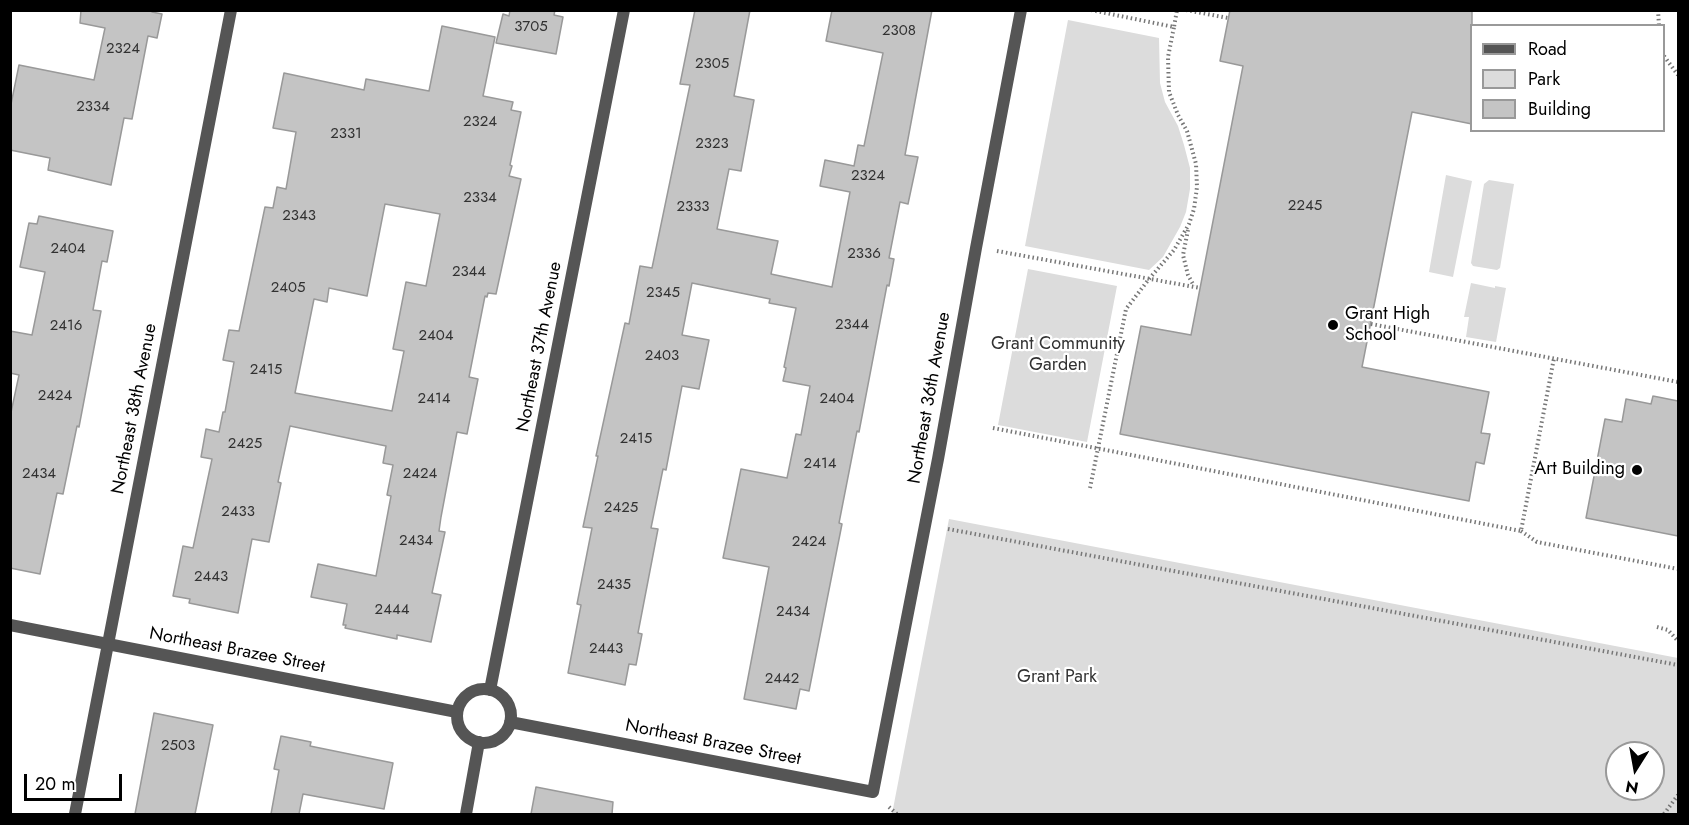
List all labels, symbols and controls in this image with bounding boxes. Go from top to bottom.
house number: 3705 [514,18,548,36]
house number: 2308 [882,22,916,40]
legend [1470,24,1665,132]
text: Road [1528,36,1567,62]
house number: 2324 [106,40,140,58]
house number: 2305 [695,55,729,73]
text: Park [1528,66,1560,92]
text: Building [1528,96,1591,122]
house number: 2334 [76,98,110,116]
house number: 2324 [463,113,497,131]
house number: 2331 [330,125,362,143]
house number: 2323 [695,135,729,153]
house number: 2324 [851,167,885,185]
house number: 2334 [463,189,497,207]
house number: 2245 [1288,197,1322,215]
house number: 2333 [676,198,710,216]
house number: 2343 [282,207,316,225]
house number: 2404 [50,240,86,258]
house number: 2336 [847,245,881,263]
street label: Northeast 37th Avenue [513,260,567,434]
house number: 2344 [452,263,486,281]
house number: 2405 [271,279,305,297]
house number: 2345 [646,284,680,302]
place label: Grant High School [1345,304,1430,346]
street label: Northeast 36th Avenue [904,310,956,486]
house number: 2344 [835,316,869,334]
house number: 2416 [50,317,82,335]
marker: Grant High School [1326,318,1340,332]
street label: Northeast 38th Avenue [108,322,162,496]
house number: 2404 [418,327,454,345]
park label: Grant Community Garden [991,334,1125,376]
house number: 2403 [645,347,679,365]
house number: 2415 [250,361,282,379]
house number: 2424 [38,387,72,405]
house number: 2414 [418,390,450,408]
house number: 2404 [819,390,855,408]
house number: 2415 [620,430,652,448]
house number: 2425 [228,435,262,453]
house number: 2414 [804,455,836,473]
place label: Art Building [1534,459,1625,481]
marker: Art Building [1630,463,1644,477]
house number: 2434 [22,465,56,483]
house number: 2424 [403,465,437,483]
house number: 2425 [604,499,638,517]
house number: 2433 [221,503,255,521]
house number: 2434 [399,532,433,550]
house number: 2424 [792,533,826,551]
house number: 2443 [194,568,228,586]
house number: 2435 [597,576,631,594]
house number: 2444 [375,601,409,619]
house number: 2434 [776,603,810,621]
street label: Northeast Brazee Street [147,623,327,679]
house number: 2443 [589,640,623,658]
park label: Grant Park [1017,667,1097,689]
house number: 2442 [765,670,799,688]
street label: Northeast Brazee Street [623,715,803,771]
house number: 2503 [161,737,195,755]
north arrow [1605,741,1665,801]
scale bar [27,762,124,800]
text: 20 m [35,771,75,797]
text: N [1623,775,1640,800]

